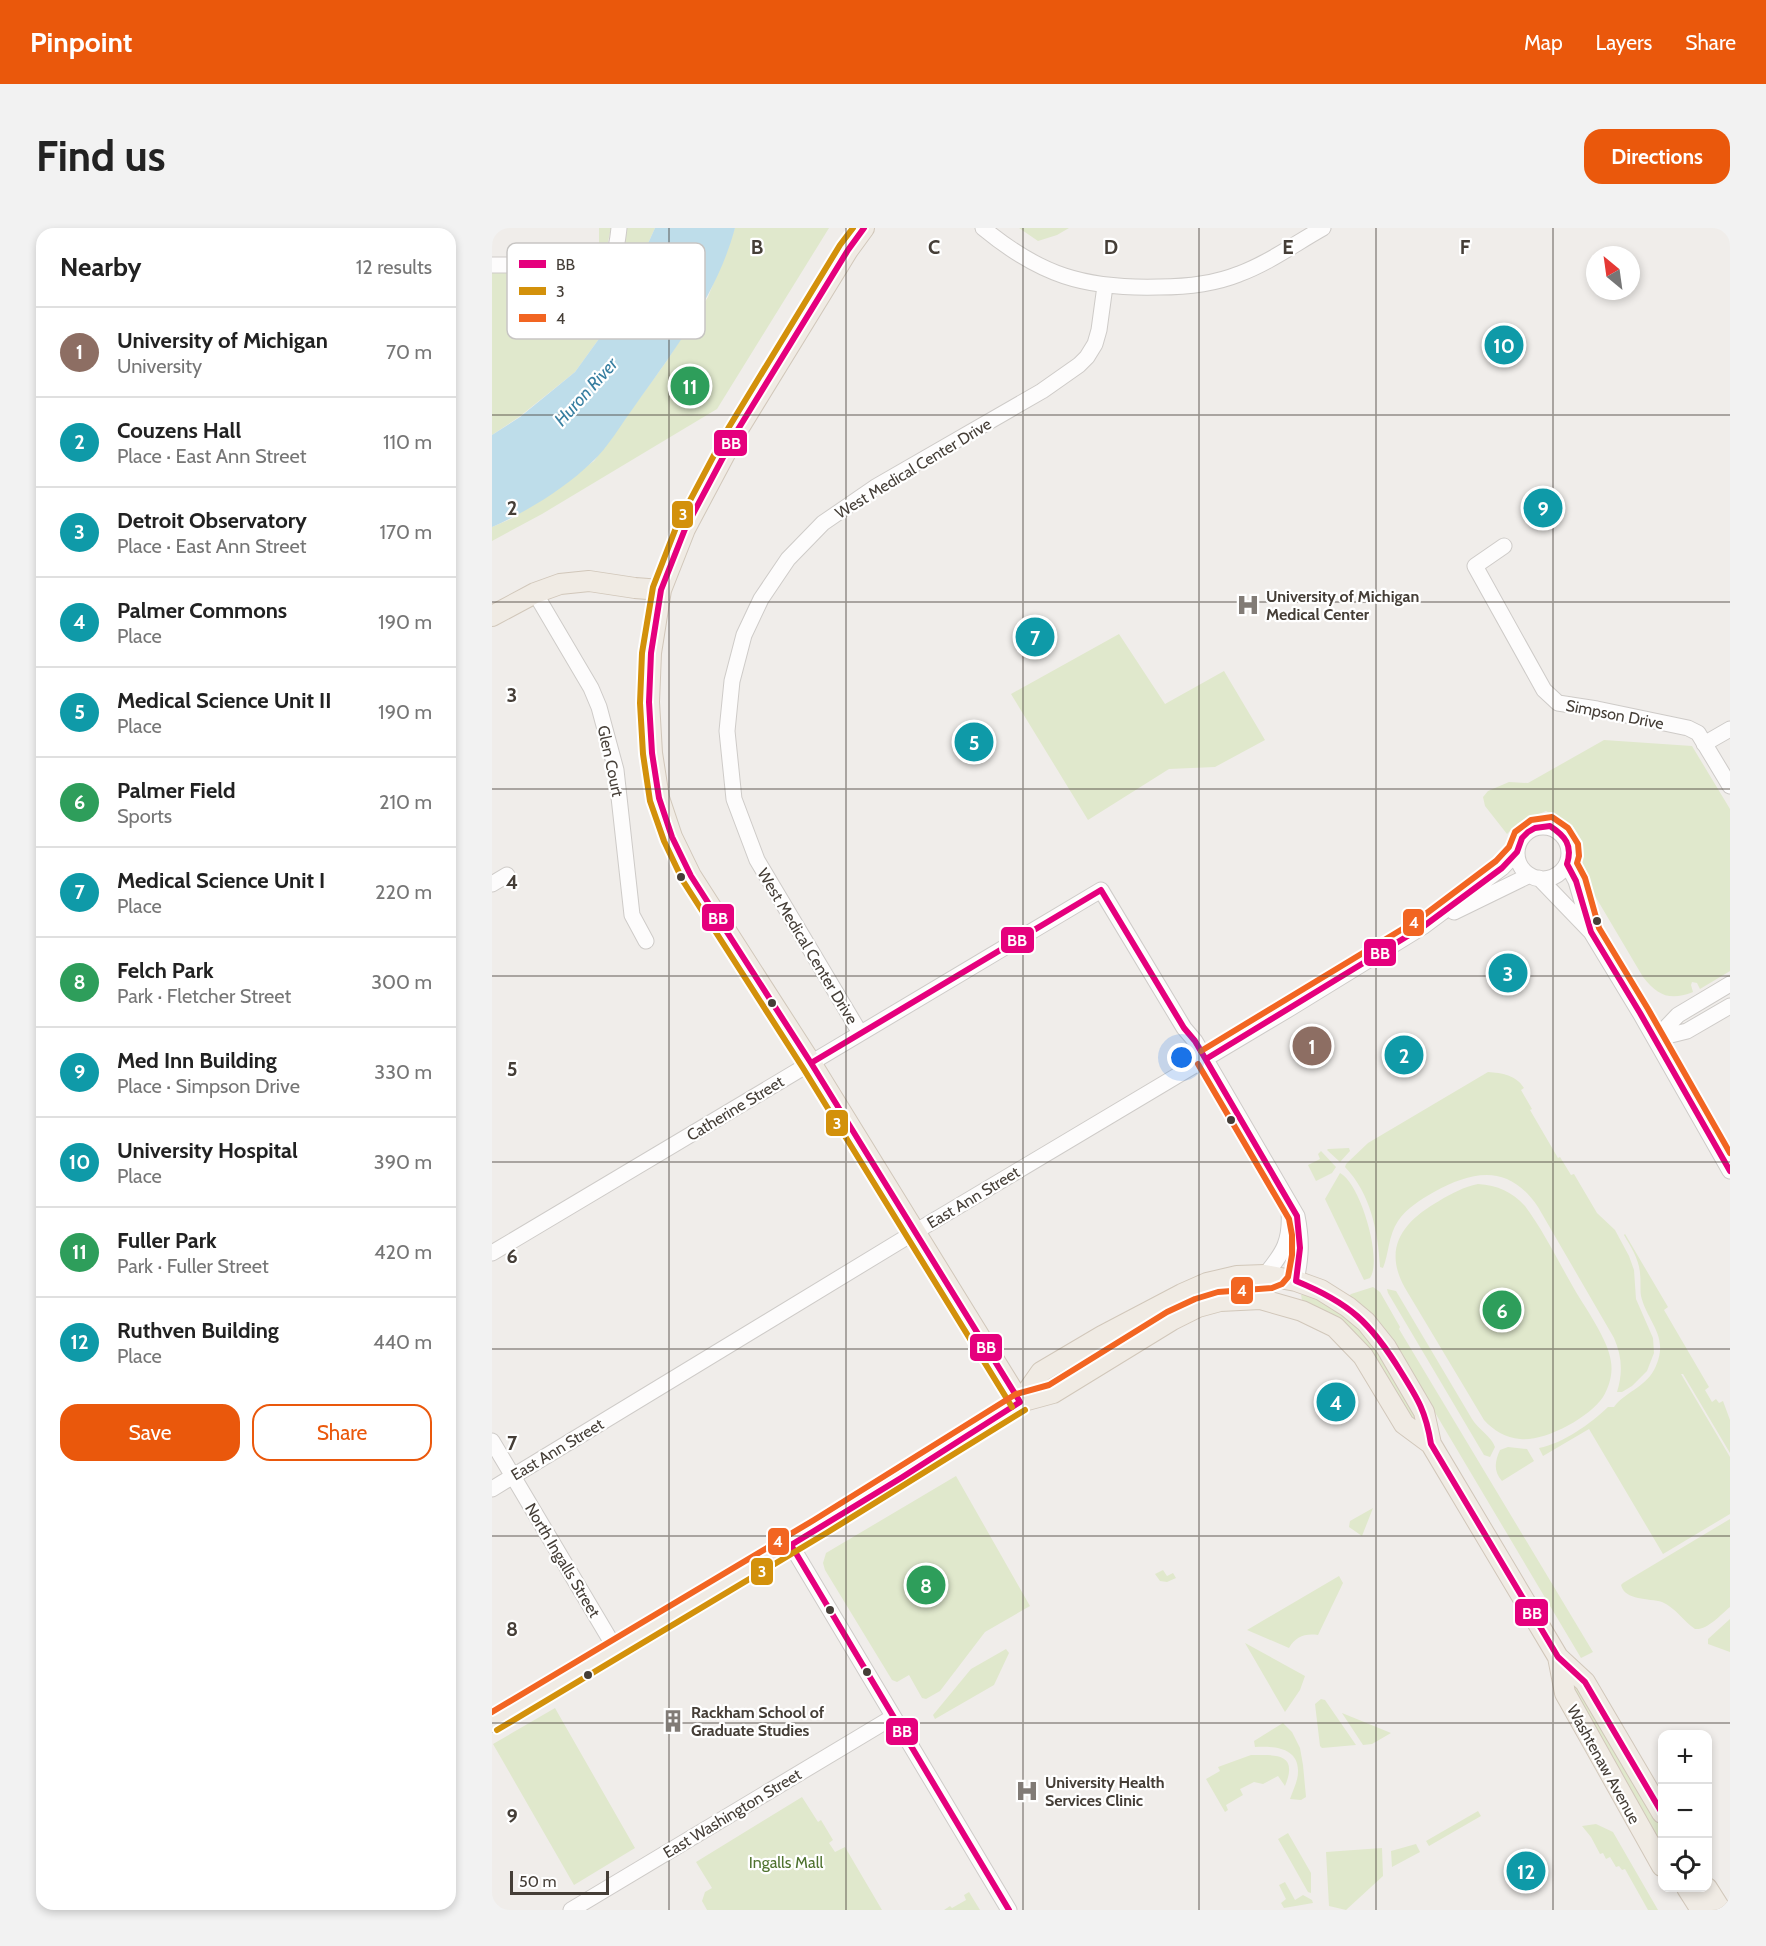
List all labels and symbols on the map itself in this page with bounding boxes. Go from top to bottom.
text: B [751,235,763,259]
text: C [928,235,940,259]
text: D [1104,235,1118,259]
text: E [1282,235,1294,259]
text: F [1460,235,1471,259]
legend [507,243,705,339]
north arrow [1586,246,1640,300]
text: BB [556,255,576,274]
text: 3 [556,282,565,301]
text: 4 [556,309,565,328]
pin: 10 [1484,322,1524,368]
water label: Huron River [550,352,623,431]
pin: 11 [670,364,710,408]
street label: West Medical Center Drive [832,414,995,523]
line badge: BB [713,429,748,457]
text: BB [721,434,741,453]
pin: 9 [1524,486,1562,530]
text: 2 [507,496,517,520]
line badge: 3 [671,500,694,529]
text: 3 [679,505,687,524]
place label: University of Michigan Medical Center [1266,587,1419,624]
hospital icon: University of Michigan Medical Center [1235,592,1261,618]
pin: 7 [1016,614,1054,660]
text: 3 [507,683,517,707]
street label: Simpson Drive [1564,696,1666,733]
pin: 5 [954,720,994,764]
street label: Glen Court [594,724,627,799]
street label: West Medical Center Drive [753,865,862,1028]
text: 4 [506,870,518,894]
unlabelled marker [675,871,687,883]
line badge: BB [701,903,735,932]
line badge: 4 [1402,908,1425,937]
text: BB [708,909,728,928]
text: 4 [1409,913,1419,932]
unlabelled marker [1591,915,1603,927]
line badge: BB [1000,926,1035,954]
text: BB [1007,931,1027,950]
line badge: BB [1363,938,1397,967]
text: BB [1370,944,1390,963]
pin: 3 [1488,950,1528,996]
unlabelled marker [766,997,778,1009]
pin: 1 [1292,1024,1332,1068]
pin: 2 [1384,1032,1424,1078]
your location [1167,1043,1196,1072]
text: 5 [507,1057,517,1081]
street label: Catherine Street [683,1072,788,1145]
line badge: 3 [825,1109,849,1137]
text: 3 [833,1114,841,1133]
unlabelled marker [1225,1114,1237,1126]
street label: East Ann Street [924,1162,1024,1233]
text: 6 [506,1244,518,1268]
line badge: 4 [1230,1276,1254,1305]
text: 4 [1237,1281,1247,1300]
pin: 6 [1482,1288,1522,1332]
line badge: BB [969,1333,1003,1362]
text: BB [976,1338,996,1357]
pin: 4 [1316,1380,1356,1424]
street label: East Ann Street [508,1414,608,1485]
text: 7 [507,1431,518,1455]
street label: North Ingalls Street [521,1500,605,1621]
line badge: 4 [767,1527,790,1556]
text: 4 [773,1532,783,1551]
line badge: 3 [750,1557,774,1586]
text: 3 [758,1562,766,1581]
pin: 8 [906,1562,946,1608]
line badge: BB [1514,1598,1549,1627]
unlabelled marker [824,1604,836,1616]
text: BB [1522,1604,1542,1623]
text: 8 [506,1617,518,1641]
unlabelled marker [861,1666,873,1678]
unlabelled marker [582,1669,594,1681]
street label: Washtenaw Avenue [1563,1701,1644,1827]
place label: Rackham School of Graduate Studies [691,1703,825,1740]
building icon: Rackham School of Graduate Studies [660,1708,686,1734]
line badge: BB [885,1717,919,1746]
text: BB [892,1722,912,1741]
street label: East Washington Street [660,1764,805,1862]
place label: University Health Services Clinic [1045,1773,1165,1810]
hospital icon: University Health Services Clinic [1014,1778,1040,1804]
text: 9 [506,1804,518,1828]
pin: 12 [1506,1848,1546,1894]
park label: Ingalls Mall [749,1853,823,1872]
scale bar [510,1868,609,1896]

